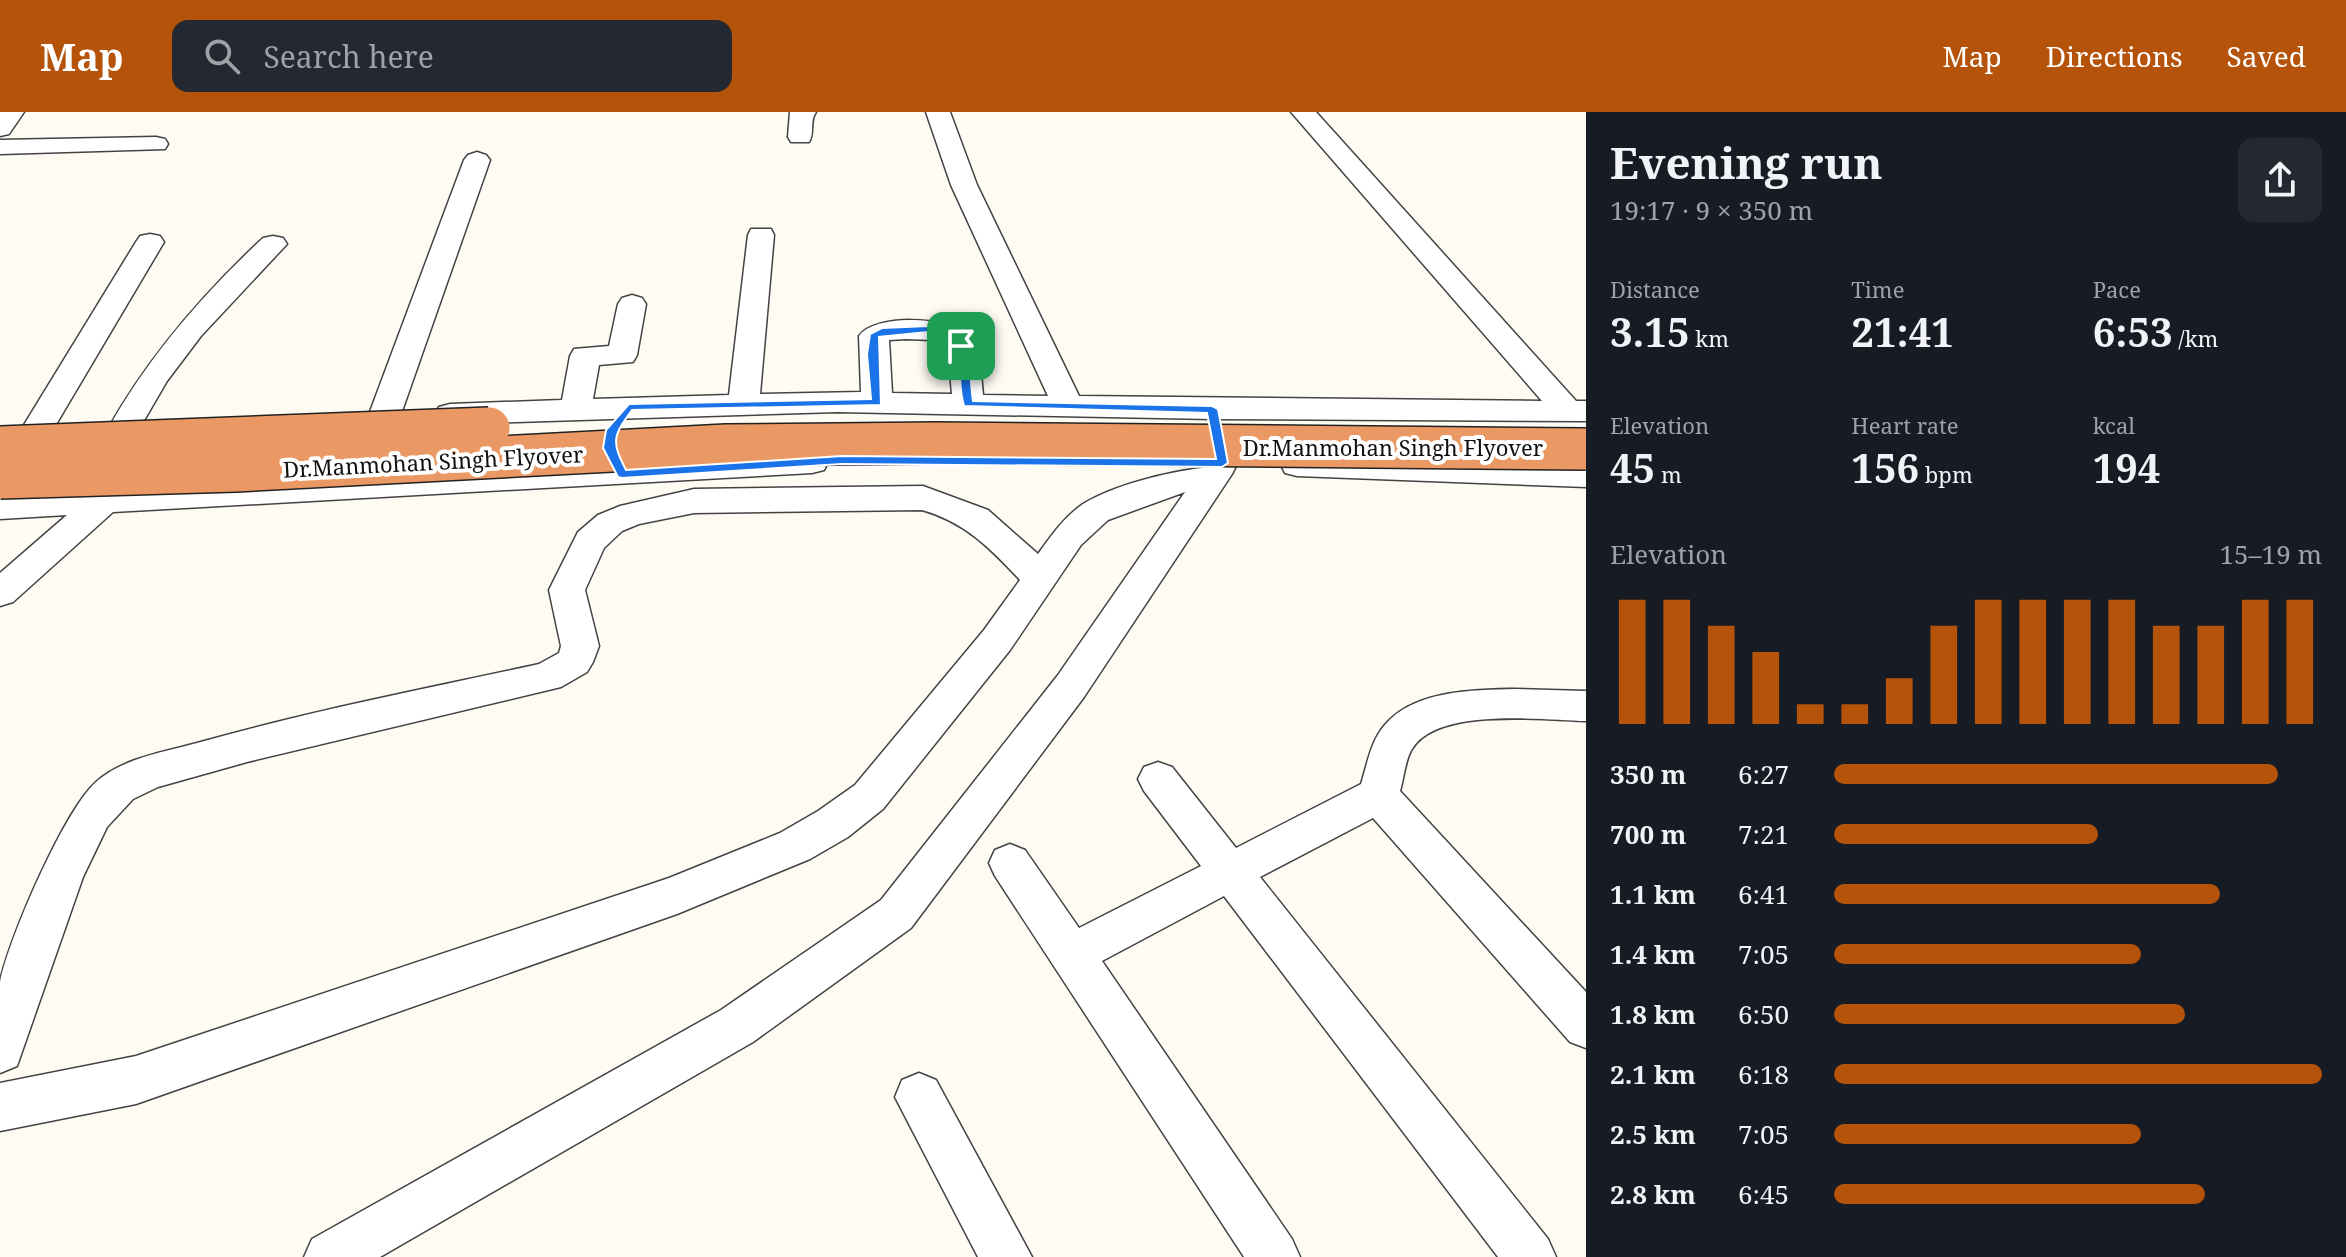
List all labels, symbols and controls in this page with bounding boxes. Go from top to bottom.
search box [172,20,732,92]
text: Map [40,30,124,82]
icon: search [200,34,244,78]
text: Search here [264,36,434,77]
text: Map [1942,37,2002,75]
text: Directions [2046,37,2183,75]
text: Saved [2227,37,2306,75]
text: Evening run [1610,132,1883,192]
button: share [2238,138,2322,222]
text: 19:17 · 9 × 350 m [1610,192,1813,228]
text: Distance [1610,274,1700,304]
text: Time [1851,274,1904,304]
text: Pace [2093,274,2141,304]
text: 3.15 [1610,304,1690,359]
text: 21:41 [1851,304,1954,359]
text: 6:53 [2093,304,2173,359]
pin [927,312,995,380]
text: km [1690,323,1729,353]
text: /km [2173,323,2218,353]
icon: arrive [939,324,983,368]
text: Elevation [1610,410,1709,440]
text: Heart rate [1851,410,1959,440]
text: kcal [2093,410,2135,440]
street label: Dr.Manmohan Singh Flyover [1243,432,1544,462]
street label: Dr.Manmohan Singh Flyover [282,438,584,484]
text: 45 [1610,440,1655,495]
text: 156 [1851,440,1919,495]
text: 194 [2093,440,2160,495]
text: m [1655,459,1682,489]
text: bpm [1919,459,1973,489]
text: Elevation [1610,536,1727,572]
text: 15–19 m [2220,536,2322,572]
text: 350 m [1610,756,1686,792]
text: 6:27 [1738,756,1789,792]
text: 700 m [1610,816,1686,852]
text: 7:21 [1738,816,1789,852]
text: 1.1 km [1610,876,1696,912]
text: 6:41 [1738,876,1789,912]
text: 1.4 km [1610,936,1696,972]
text: 7:05 [1738,936,1789,972]
text: 1.8 km [1610,996,1696,1032]
text: 6:50 [1738,996,1789,1032]
text: 2.1 km [1610,1056,1696,1092]
text: 6:18 [1738,1056,1789,1092]
text: 2.5 km [1610,1116,1696,1152]
text: 7:05 [1738,1116,1789,1152]
text: 2.8 km [1610,1176,1696,1212]
text: 6:45 [1738,1176,1789,1212]

